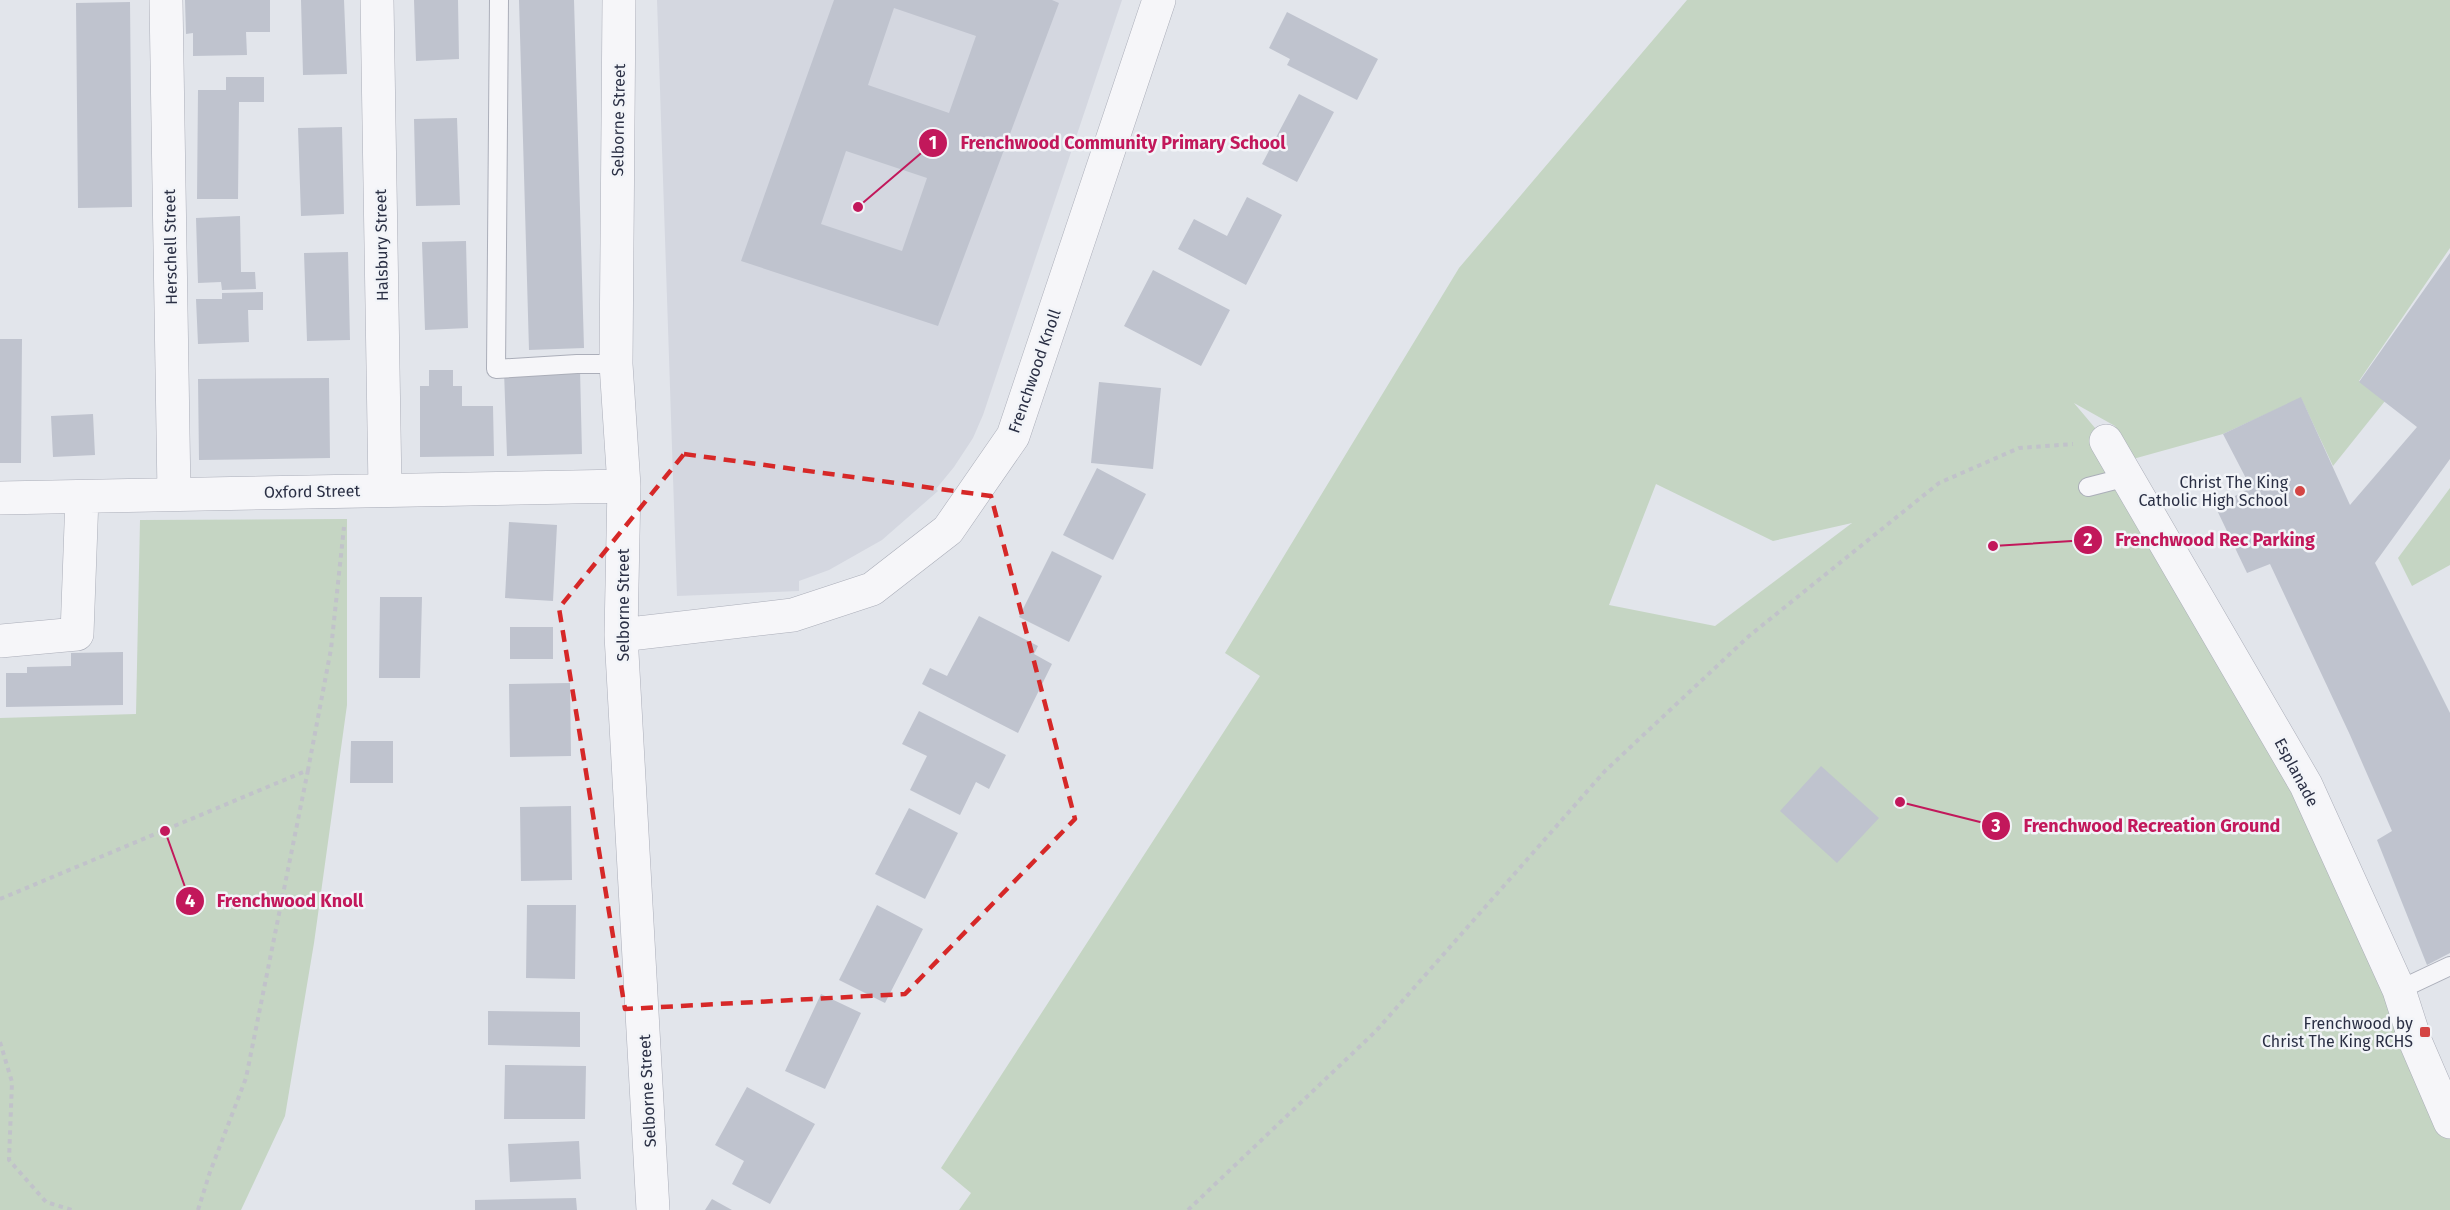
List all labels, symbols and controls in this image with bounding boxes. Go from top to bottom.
street label: Selborne Street [608,63,629,177]
callout: Frenchwood Community Primary School [918,125,1297,161]
text: 1 [929,132,937,154]
text: Frenchwood Community Primary School [960,132,1286,154]
street label: Herschell Street [160,189,181,305]
street label: Halsbury Street [371,189,392,301]
street label: Frenchwood Knoll [1004,307,1065,436]
place label: Christ The King Catholic High School [2138,473,2289,510]
street label: Oxford Street [264,481,360,502]
marker: Christ The King Catholic High School [2293,484,2307,498]
callout: Frenchwood Rec Parking [2073,522,2327,558]
text: 2 [2083,529,2093,551]
text: Frenchwood Rec Parking [2115,529,2315,551]
street label: Selborne Street [614,548,633,661]
street label: Esplanade [2271,735,2323,810]
callout: Frenchwood Recreation Ground [1981,808,2292,844]
text: 3 [1990,815,2001,837]
text: Frenchwood Recreation Ground [2024,815,2280,837]
callout: Frenchwood Knoll [175,883,375,919]
text: 4 [185,890,195,912]
text: Frenchwood Knoll [217,890,364,912]
place label: Frenchwood by Christ The King RCHS [2262,1014,2413,1051]
marker: Frenchwood by Christ The King RCHS [2418,1025,2432,1039]
street label: Selborne Street [635,1034,660,1148]

